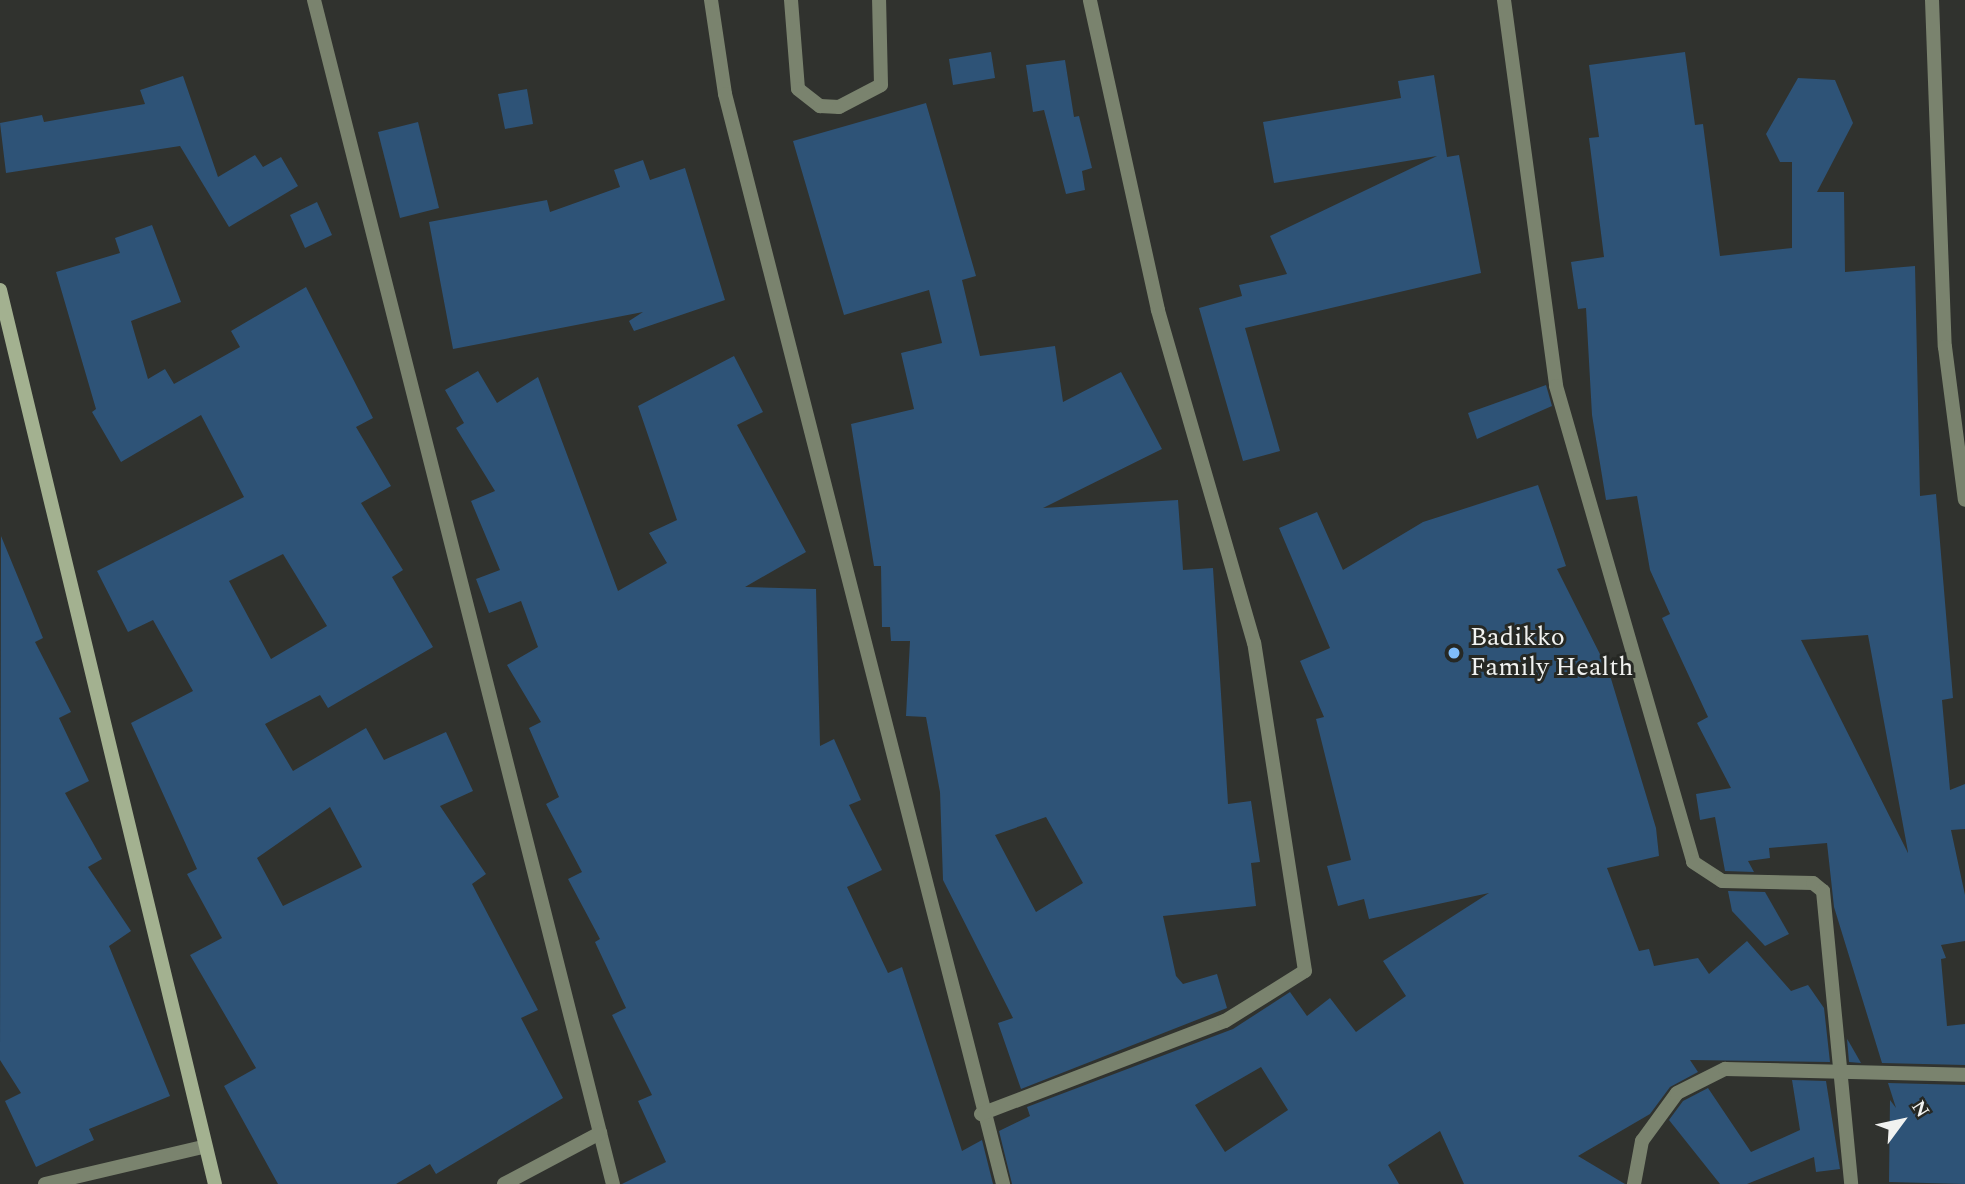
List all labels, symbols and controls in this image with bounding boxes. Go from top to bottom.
place label: Badikko Family Health [1470,622,1633,684]
marker: Badikko Family Health [1444,643,1464,663]
north arrow [1867,1086,1937,1156]
text: N [1904,1095,1936,1124]

